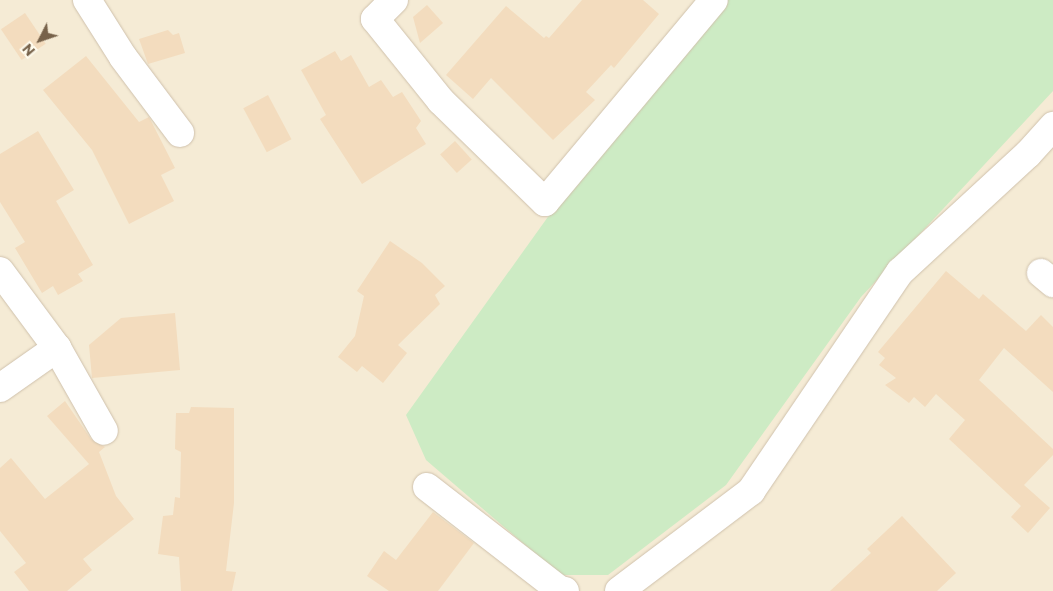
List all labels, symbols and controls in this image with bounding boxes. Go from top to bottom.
north arrow [15,15,65,65]
text: N [18,41,38,60]

